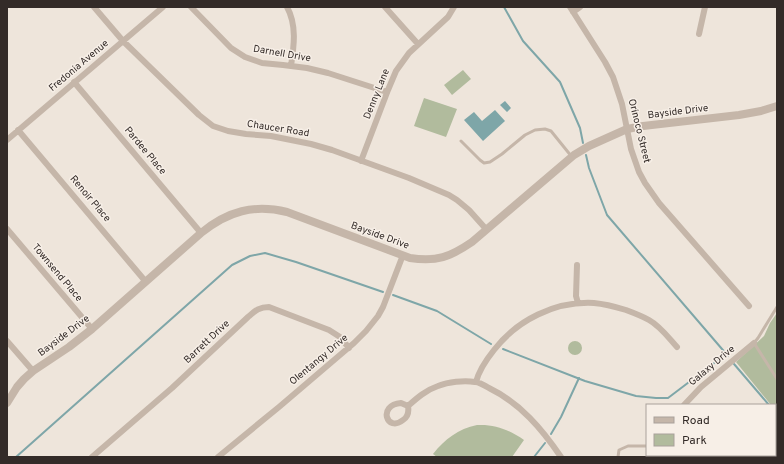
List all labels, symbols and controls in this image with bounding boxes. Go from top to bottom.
street label: Fredonia Avenue [46,37,112,95]
street label: Darnell Drive [252,43,312,65]
street label: Denny Lane [361,67,393,121]
street label: Orinoco Street [625,98,653,165]
street label: Bayside Drive [647,102,709,122]
street label: Chaucer Road [246,118,310,140]
street label: Pardee Place [121,124,169,178]
street label: Renoir Place [67,173,113,225]
street label: Bayside Drive [349,219,411,253]
street label: Townsend Place [29,241,85,305]
street label: Bayside Drive [36,312,92,360]
street label: Barrett Drive [181,317,233,367]
street label: Olentangy Drive [287,332,351,388]
street label: Galaxy Drive [686,343,738,389]
legend [646,404,776,456]
text: Road [682,413,710,429]
text: Park [682,433,707,449]

